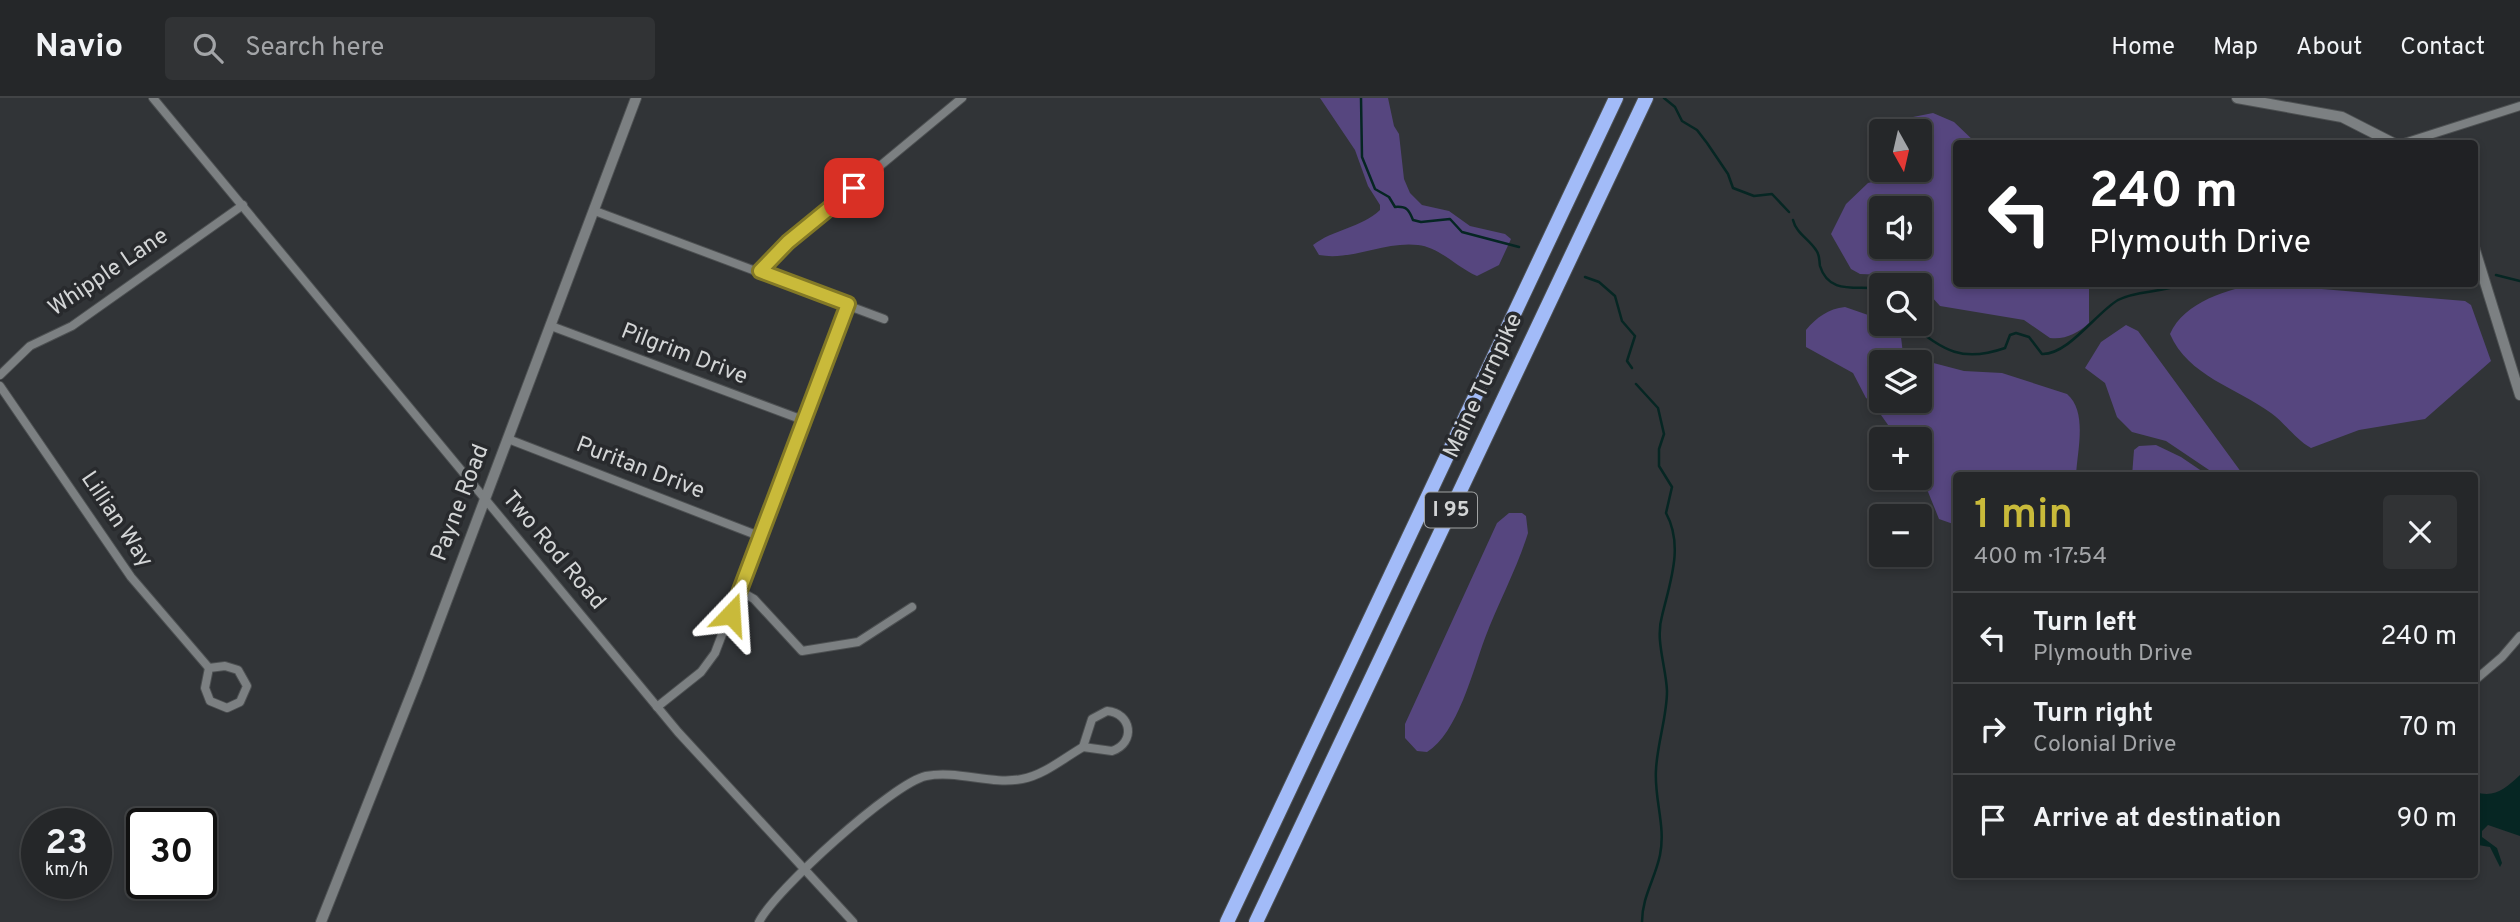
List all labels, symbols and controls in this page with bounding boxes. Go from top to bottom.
search box [165,17,655,80]
text: Navio [35,27,123,69]
icon: search [189,29,227,67]
text: Search here [245,32,384,65]
text: Home [2111,33,2175,63]
text: Map [2213,33,2258,63]
text: About [2296,33,2362,63]
text: Contact [2400,33,2485,63]
north arrow [1869,119,1932,182]
map controls [1869,119,1932,567]
pin [824,158,884,218]
text: 240 m [2089,163,2238,225]
icon: left [1974,168,2065,259]
icon: arrive [835,169,873,207]
button: sound [1869,196,1932,259]
street label: Whipple Lane [43,222,175,324]
text: Plymouth Drive [2089,224,2311,264]
button: search [1869,273,1932,336]
street label: Maine Turnpike [1438,309,1530,463]
street label: Pilgrim Drive [616,318,752,392]
button: layers [1869,350,1932,413]
button: + [1869,427,1932,490]
street label: Puritan Drive [571,431,709,507]
street label: Payne Road [425,440,497,566]
street label: Lillian Way [73,466,159,574]
street label: Two Rod Road [495,486,611,616]
text: 1 min [1974,490,2073,543]
road number: I 95 [1425,492,1477,528]
button: close [2383,495,2457,569]
button: − [1869,504,1932,567]
text: 400 m · 17:54 [1974,543,2107,572]
position arrow [694,577,768,651]
text: Turn left [2033,607,2137,640]
icon: left [1974,619,2012,657]
text: 240 m [2380,621,2457,654]
text: Plymouth Drive [2033,640,2193,669]
text: Turn right [2033,698,2153,731]
icon: right [1974,710,2012,748]
text: 70 m [2399,712,2457,745]
text: Colonial Drive [2033,731,2176,760]
icon: arrive [1974,801,2012,839]
text: Arrive at destination [2033,803,2281,836]
text: 90 m [2397,803,2457,836]
speed limit sign: 30 [126,808,217,899]
text: 23 [45,822,88,866]
text: km/h [45,859,88,882]

